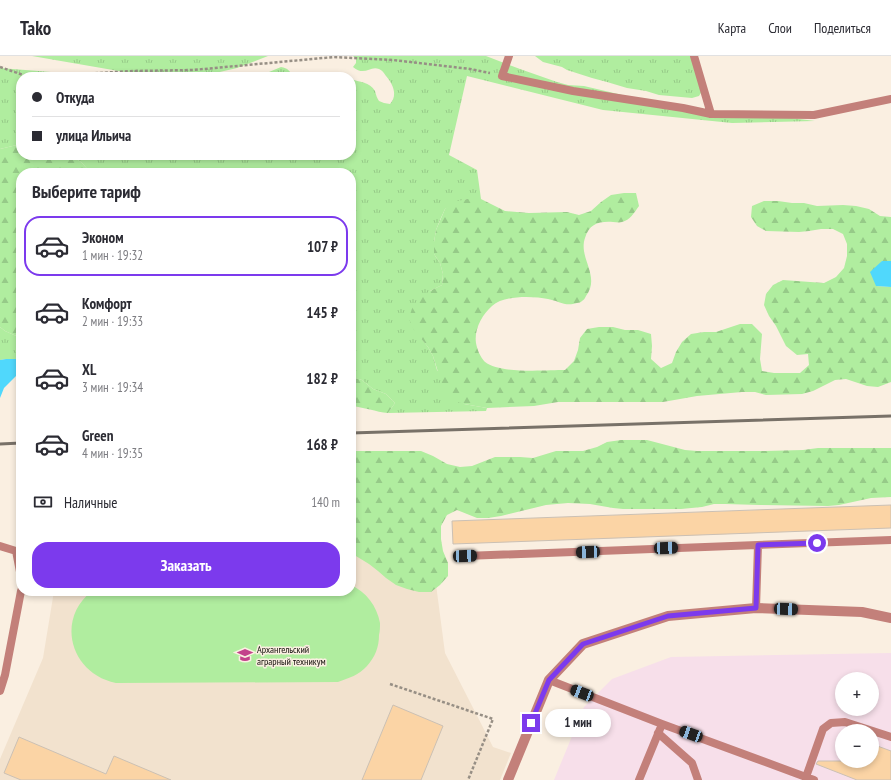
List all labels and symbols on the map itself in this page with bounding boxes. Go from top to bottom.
route start [808,534,826,552]
car [654,542,678,554]
car [576,546,600,558]
car [453,550,477,562]
car [774,603,798,615]
place label: Архангельский аграрный техникум [257,643,326,668]
school or university icon: Архангельский аграрный техникум [236,646,254,664]
car [569,683,595,703]
callout: 1 мин [545,709,611,737]
route end [522,714,540,732]
car [678,724,704,744]

